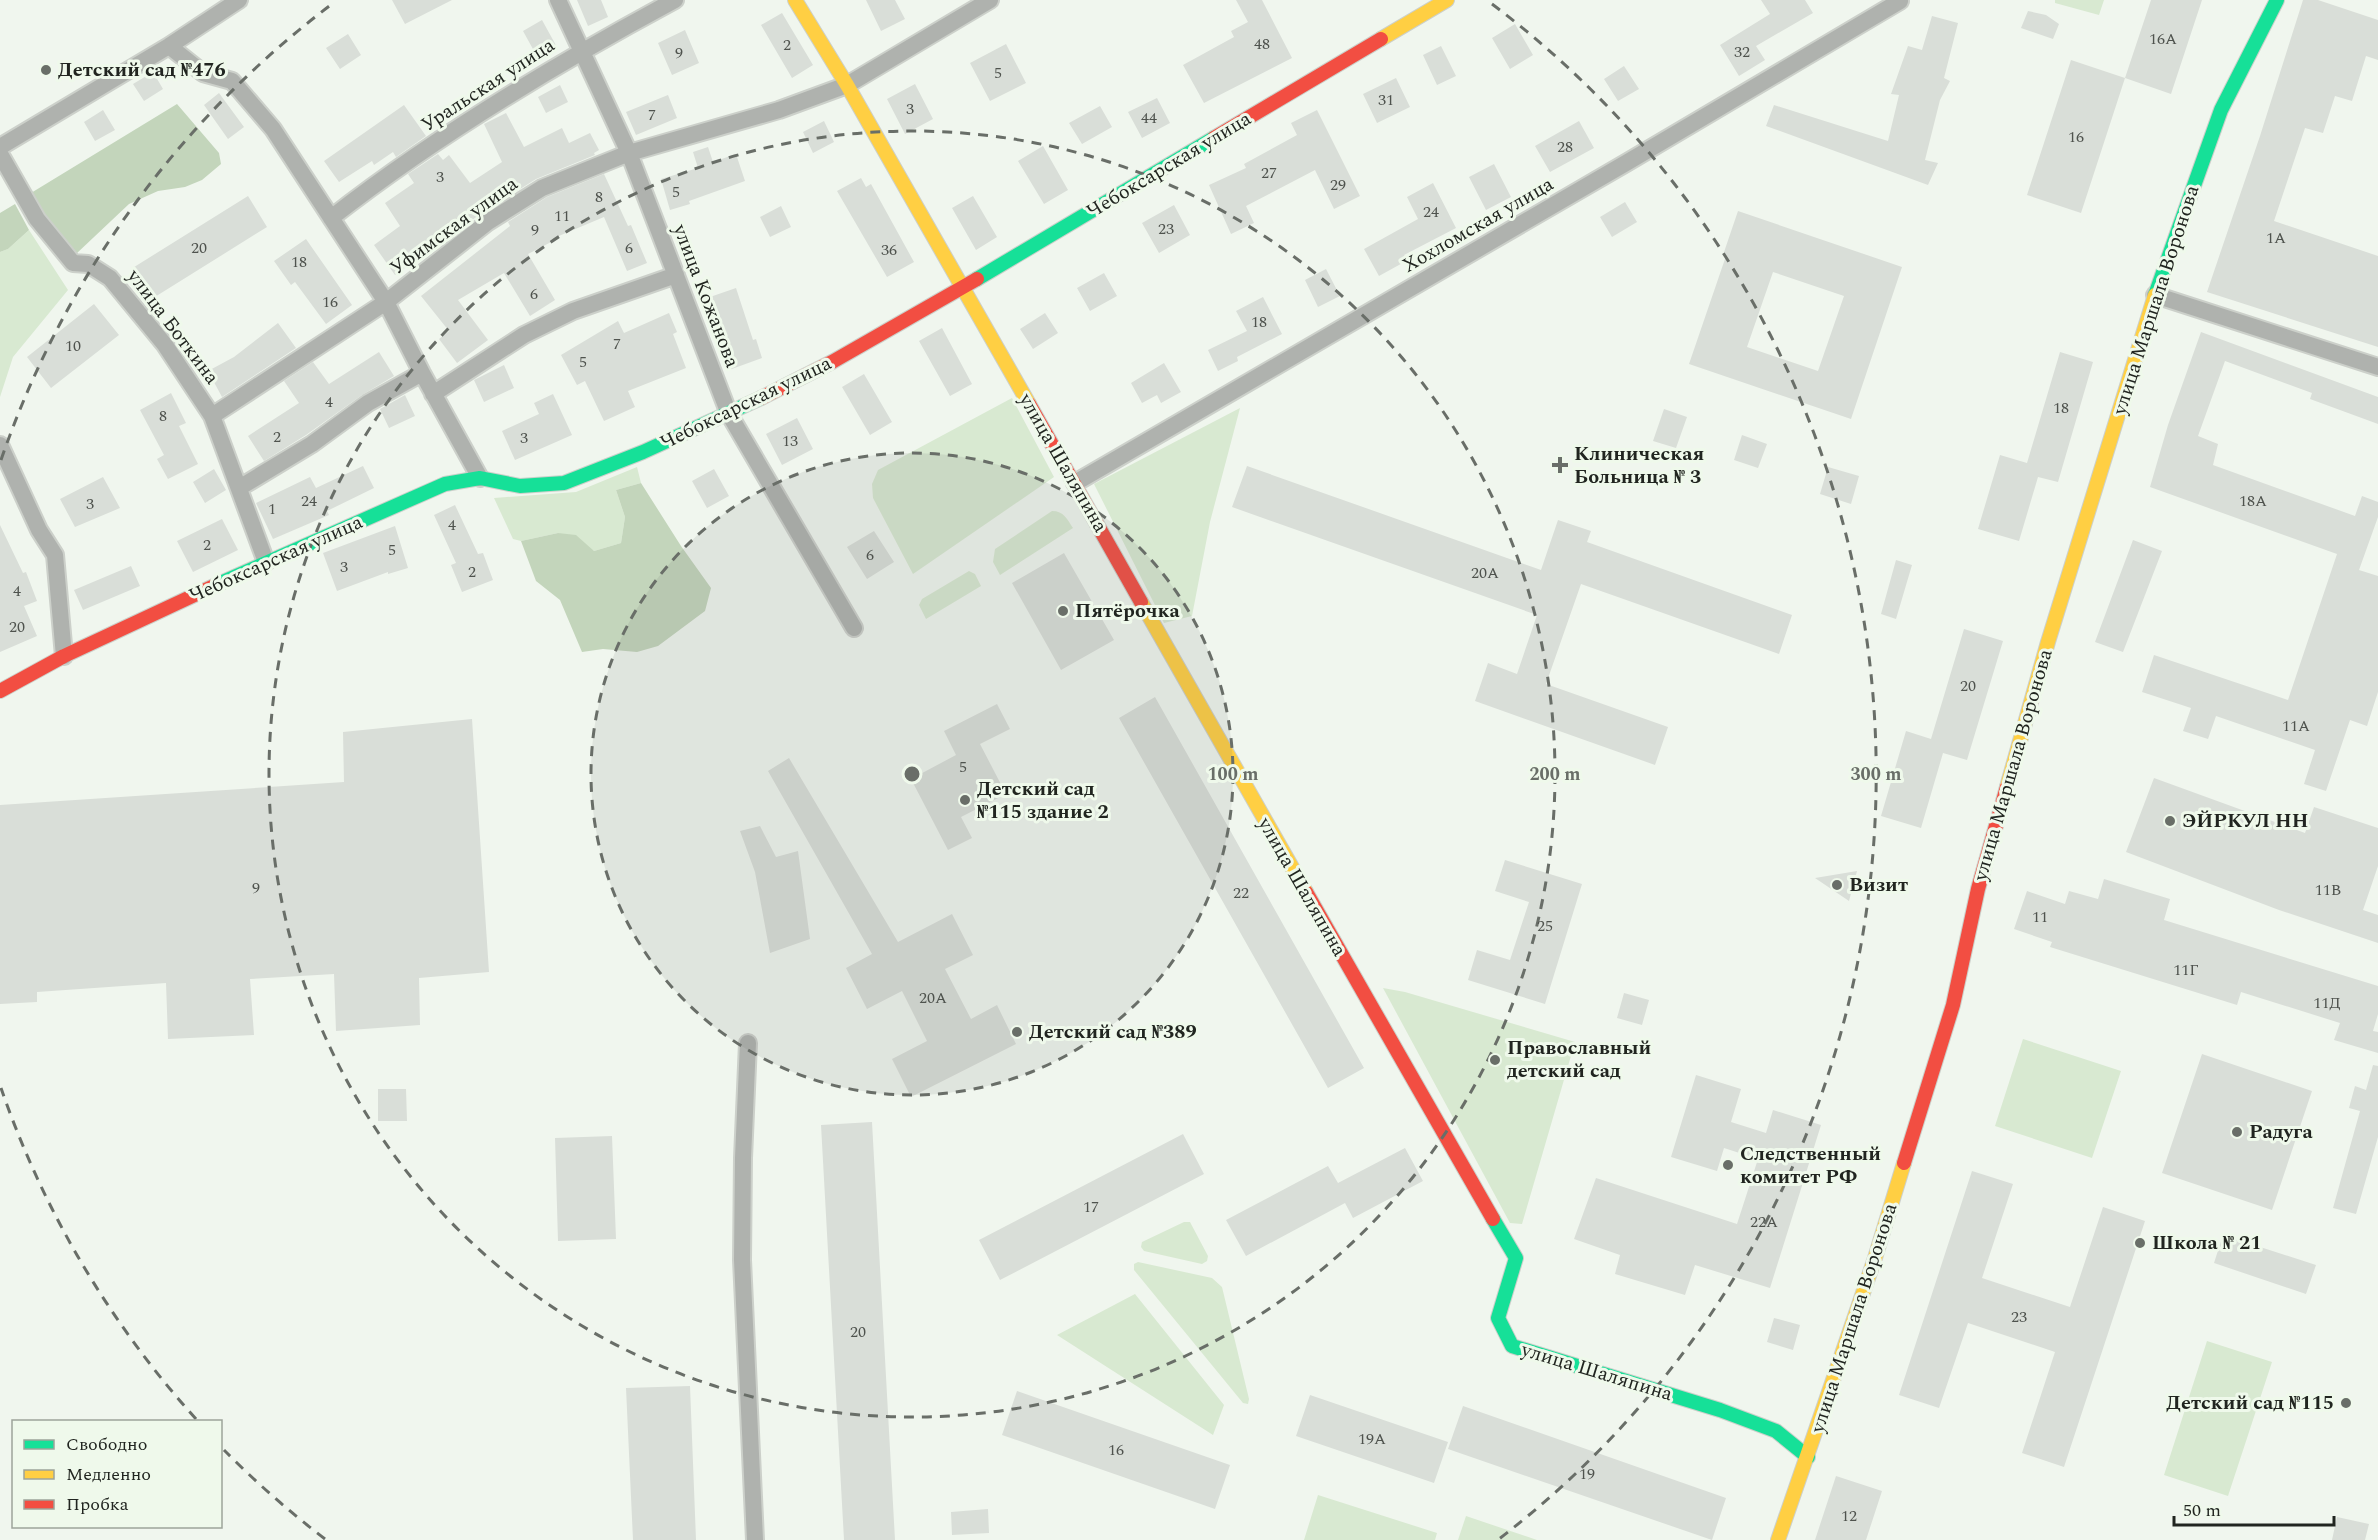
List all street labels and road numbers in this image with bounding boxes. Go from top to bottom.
street label: Уральская улица [415,30,561,140]
street label: Чебоксарская улица [1081,104,1257,226]
street label: Уфимская улица [384,169,524,283]
street label: Хохломская улица [1397,169,1559,281]
street label: улица Маршала Воронова [2104,181,2207,420]
street label: улица Кожанова [664,219,747,372]
street label: улица Боткина [119,262,227,391]
street label: Чебоксарская улица [655,348,837,458]
street label: улица Шаляпина [1010,387,1115,539]
street label: Чебоксарская улица [184,507,368,611]
street label: улица Маршала Воронова [1965,645,2061,885]
street label: улица Шаляпина [1249,811,1354,963]
street label: улица Маршала Воронова [1802,1199,1905,1438]
street label: улица Шаляпина [1517,1334,1676,1409]

